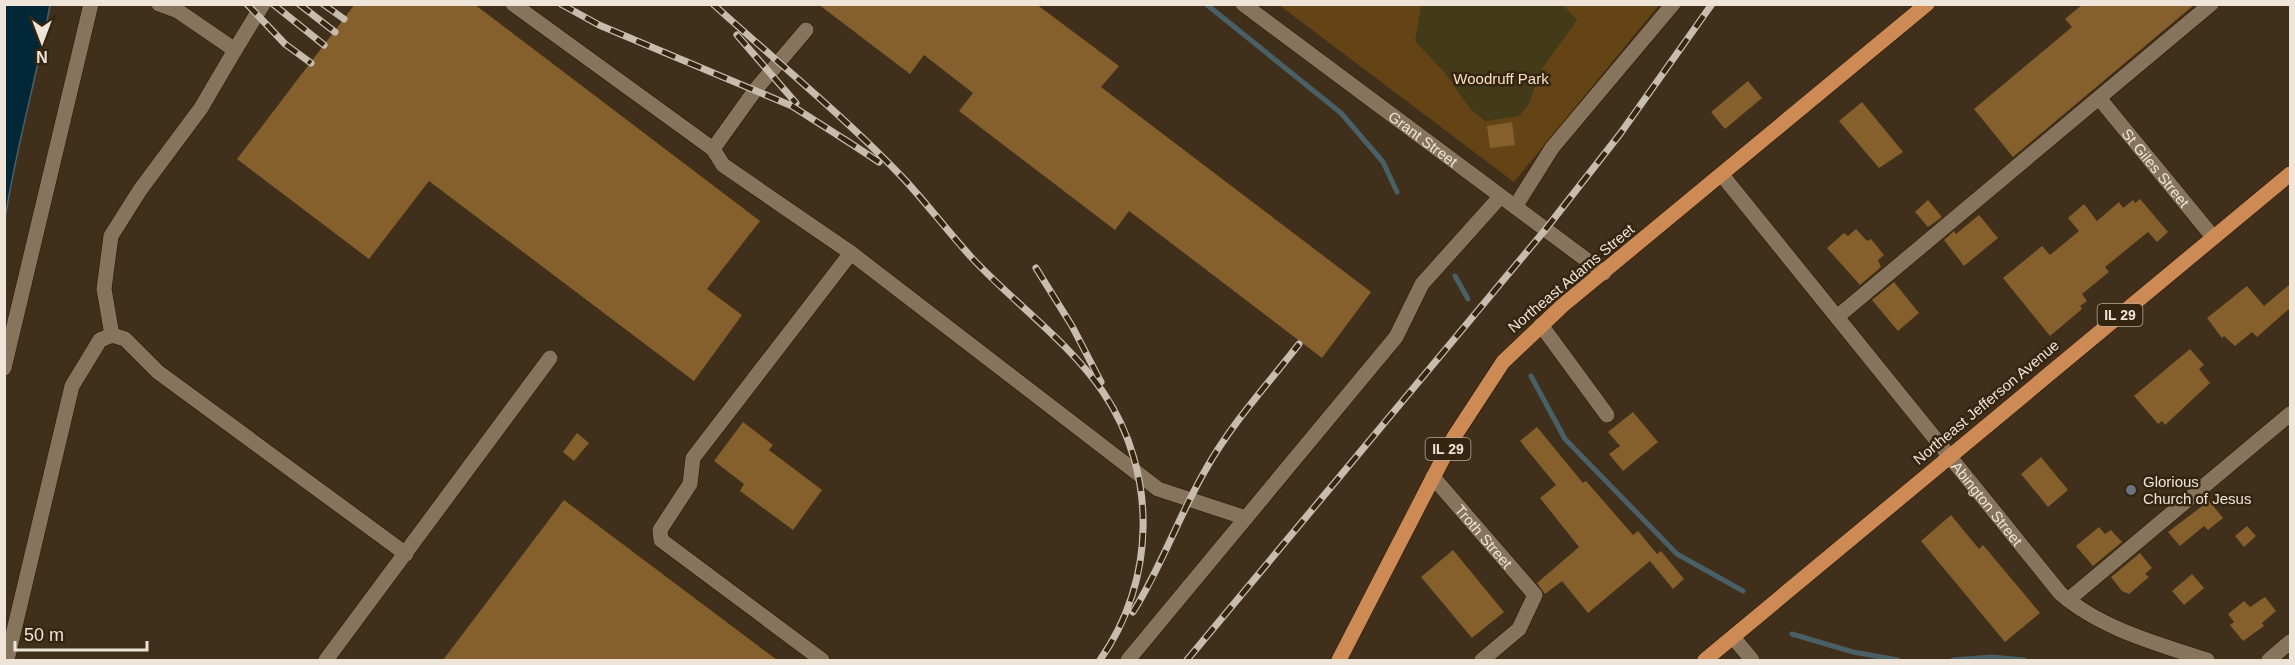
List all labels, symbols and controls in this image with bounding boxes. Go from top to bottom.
north arrow [12,12,72,72]
text: N [36,48,48,65]
park label: Woodruff Park [1453,70,1549,87]
street label: Grant Street [1386,107,1462,170]
street label: St Giles Street [2119,125,2194,211]
street label: Northeast Adams Street [1505,220,1638,336]
road number: IL 29 [2098,304,2142,326]
street label: Northeast Jefferson Avenue [1910,336,2062,468]
road number: IL 29 [1426,438,1470,460]
street label: Abington Street [1948,458,2027,549]
place label: Glorious Church of Jesus [2143,473,2251,507]
marker: Glorious Church of Jesus [2124,483,2138,497]
street label: Troth Street [1452,501,1517,572]
scale bar [15,614,147,652]
text: 50 m [24,625,64,645]

